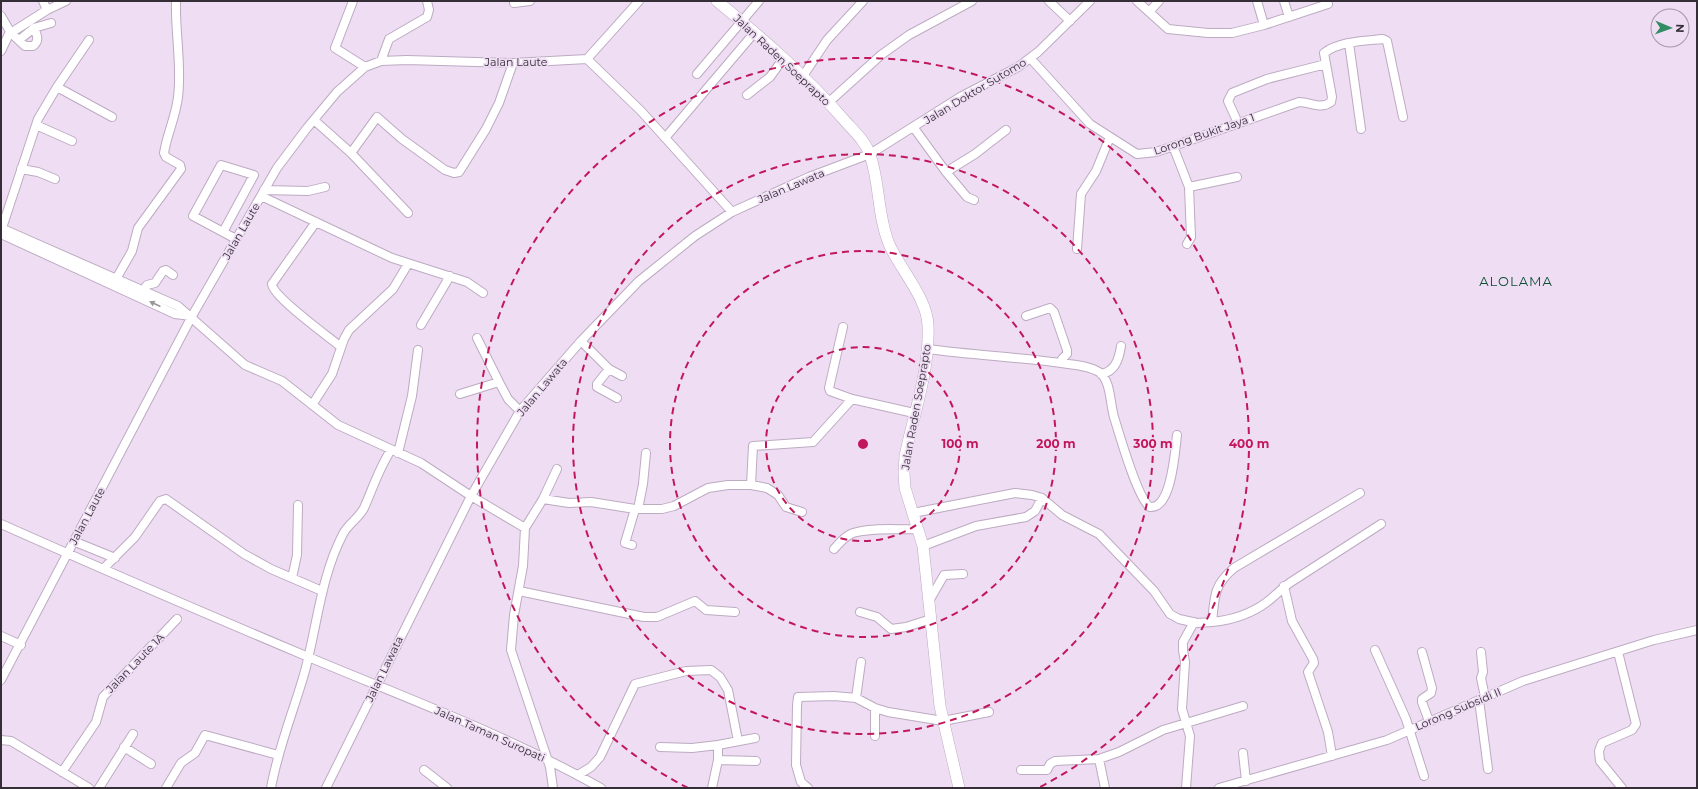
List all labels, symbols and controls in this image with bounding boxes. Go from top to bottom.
north arrow [1650,8,1690,48]
street label: Jalan Raden Soeprapto [730,11,833,109]
text: N [1673,24,1687,33]
street label: Jalan Laute [483,55,548,69]
street label: Jalan Doktor Sutomo [921,55,1029,128]
street label: Lorong Bukit Jaya 1 [1152,110,1256,158]
street label: Jalan Lawata [755,166,827,207]
street label: Jalan Laute [219,200,263,263]
district label: ALOLAMA [1479,273,1553,289]
one-way arrow [149,301,161,307]
street label: Jalan Raden Soeprapto [898,343,934,472]
street label: Jalan Lawata [513,355,570,420]
text: 100 m [942,436,978,451]
text: 200 m [1036,436,1076,451]
text: 300 m [1132,436,1173,451]
text: 400 m [1229,436,1269,451]
centre of rings [856,437,870,451]
street label: Jalan Laute [66,485,108,548]
street label: Jalan Laute 1A [102,630,167,697]
street label: Jalan Lawata [362,634,406,705]
street label: Lorong Subsidi II [1413,685,1503,733]
street label: Jalan Taman Suropati [432,703,547,765]

